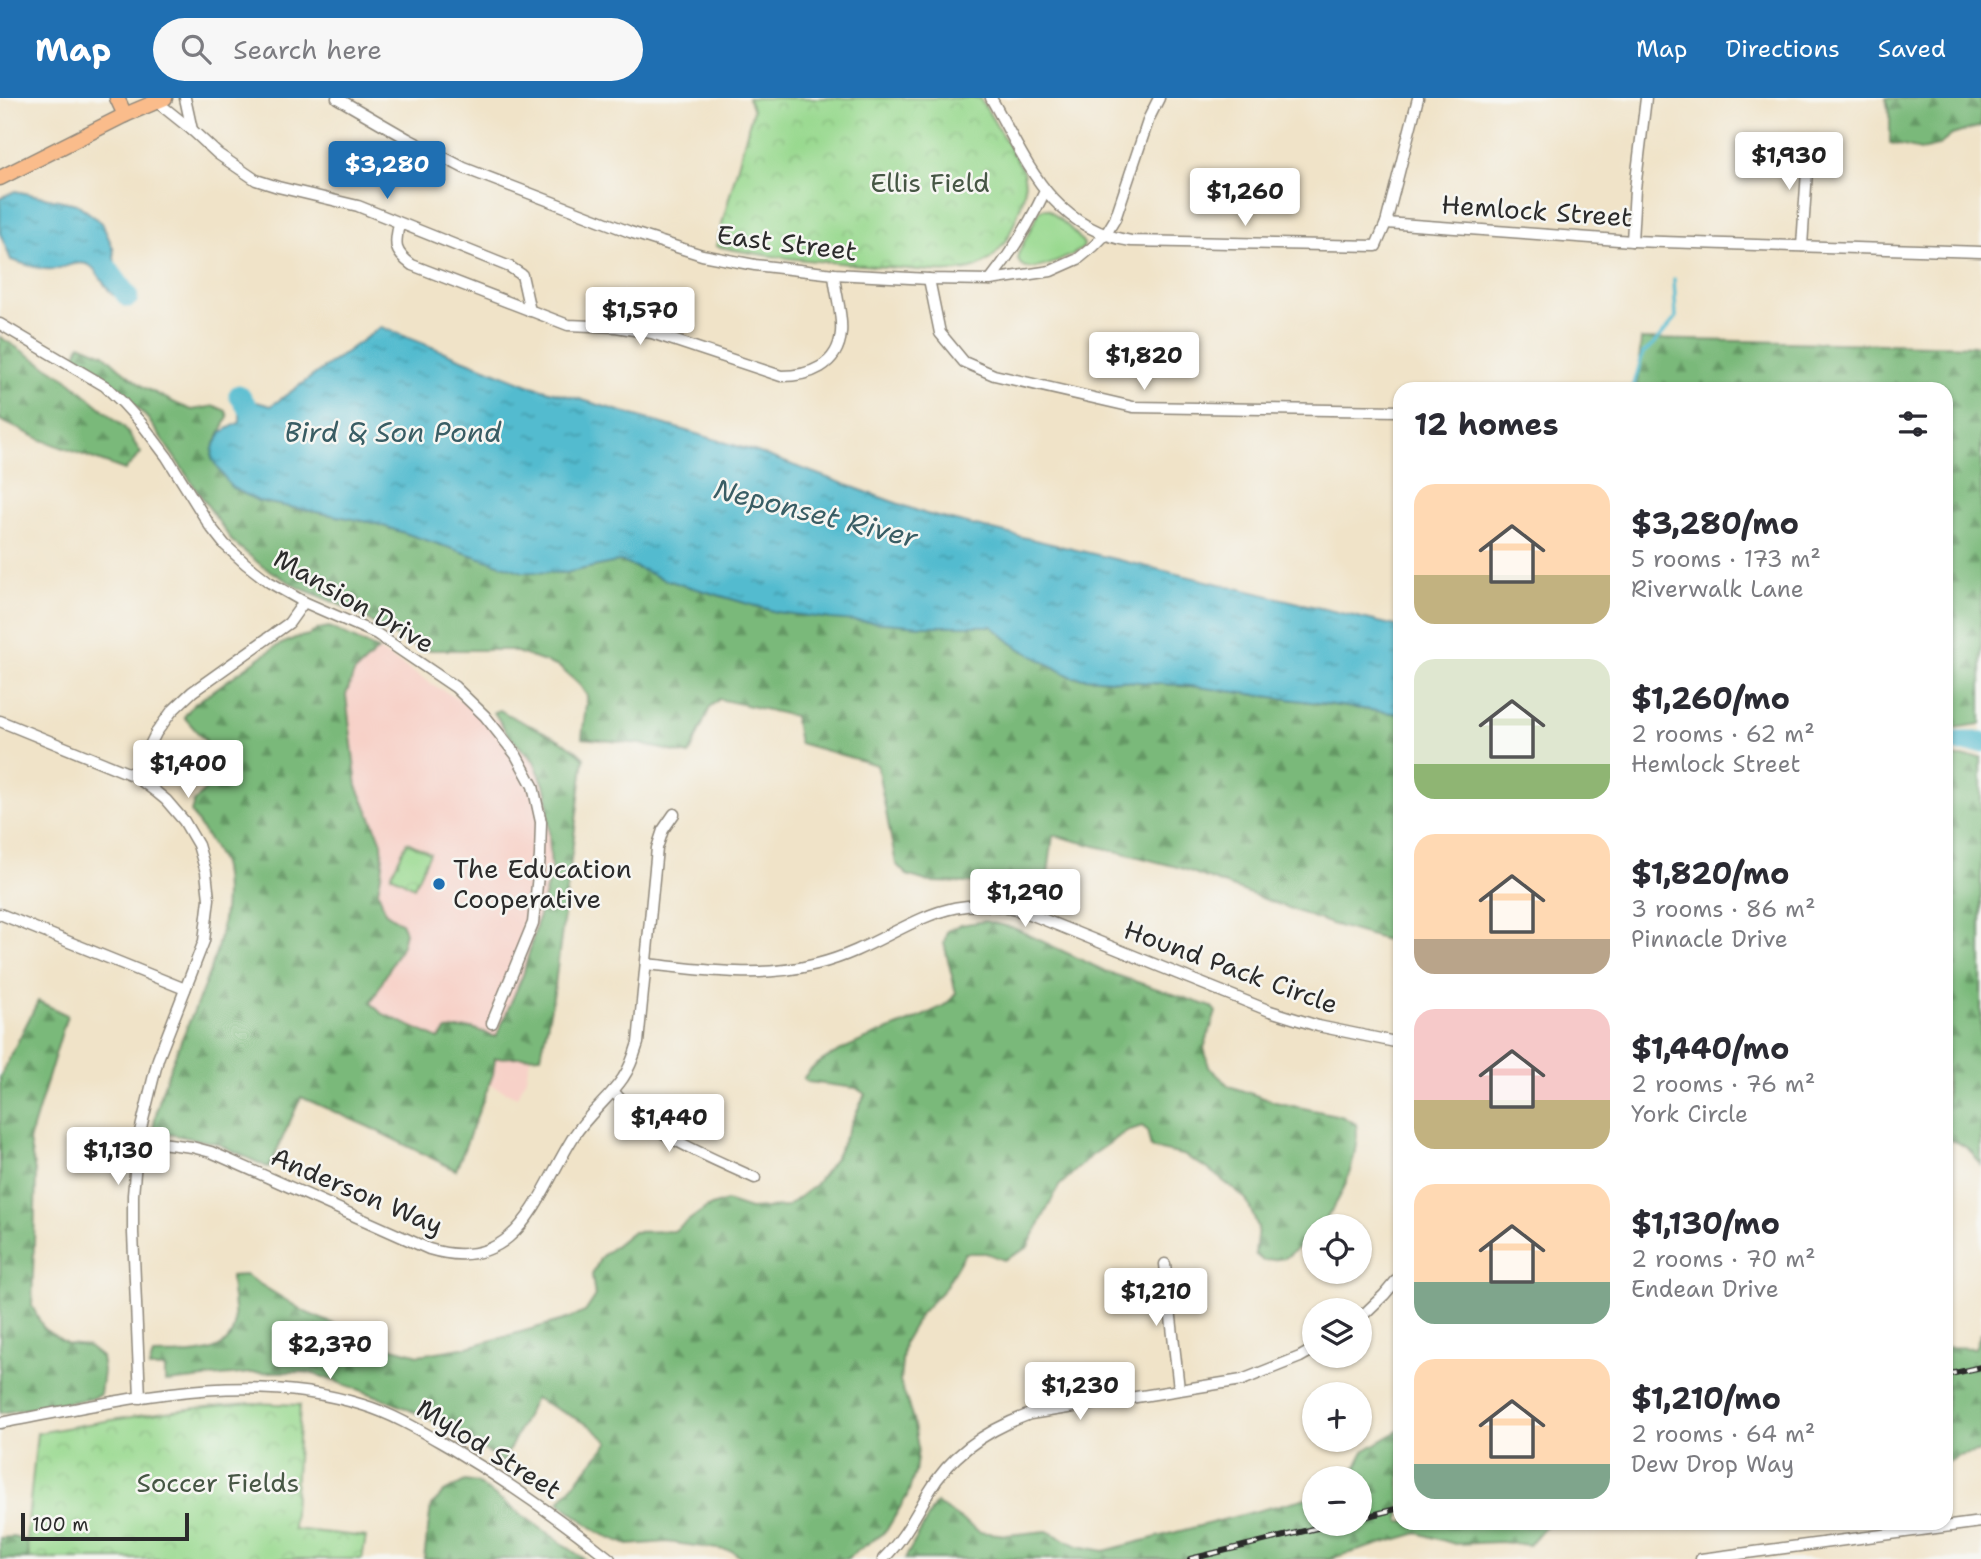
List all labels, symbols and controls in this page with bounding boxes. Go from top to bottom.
search box [153,18,643,81]
text: Map [35,27,111,72]
icon: search [177,30,215,68]
text: Search here [233,32,382,67]
text: Map [1636,33,1687,65]
text: Directions [1725,33,1840,65]
text: Saved [1878,33,1946,65]
pin: $1,930 [1732,132,1846,192]
text: $1,930 [1751,140,1827,170]
pin: $3,280 [330,141,444,201]
text: $3,280 [344,149,430,179]
park label: Ellis Field [870,165,990,200]
pin: $1,260 [1188,169,1302,228]
text: $1,260 [1206,176,1284,206]
street label: Hemlock Street [1440,186,1634,235]
street label: East Street [715,217,859,268]
pin: $1,570 [583,288,697,347]
text: $1,570 [602,295,678,325]
pin: $1,820 [1087,332,1201,392]
text: $1,820 [1105,340,1183,370]
text: 12 homes [1414,404,1558,445]
icon: filters [1894,405,1932,443]
water label: Bird & Son Pond [284,413,502,451]
water label: Neponset River [710,469,923,557]
text: $3,280/mo [1631,503,1799,544]
icon: home [1470,512,1554,596]
street label: Mansion Drive [267,540,441,661]
text: 5 rooms · 173 m² [1631,544,1821,574]
text: Riverwalk Lane [1631,574,1804,604]
text: $1,260/mo [1631,678,1790,719]
icon: home [1470,687,1554,771]
text: 2 rooms · 62 m² [1631,719,1815,749]
pin: $1,400 [131,740,245,800]
text: $1,400 [149,748,227,778]
text: Hemlock Street [1631,749,1800,779]
place label: The Education Cooperative [453,851,632,916]
text: $1,820/mo [1631,853,1789,894]
icon: home [1470,862,1554,946]
pin: $1,290 [968,870,1082,929]
marker: The Education Cooperative [431,876,447,892]
text: $1,290 [986,877,1064,907]
text: 3 rooms · 86 m² [1631,894,1816,924]
street label: Hound Pack Circle [1119,912,1343,1022]
text: Pinnacle Drive [1631,924,1788,954]
text: $1,440/mo [1631,1028,1789,1069]
icon: home [1470,1037,1554,1121]
text: 2 rooms · 76 m² [1631,1069,1815,1099]
pin: $1,440 [612,1094,726,1154]
text: York Circle [1631,1099,1748,1129]
text: $1,440 [630,1102,708,1132]
pin: $1,130 [61,1128,175,1187]
text: $1,130 [83,1135,153,1165]
street label: Anderson Way [266,1139,449,1243]
text: $1,130/mo [1631,1203,1780,1244]
icon: home [1470,1212,1554,1296]
map controls [1302,1214,1372,1536]
button: locate [1302,1214,1372,1284]
text: 2 rooms · 70 m² [1631,1244,1816,1274]
pin: $1,210 [1099,1268,1213,1328]
text: Endean Drive [1631,1274,1779,1304]
text: $1,210 [1120,1276,1192,1306]
button: layers [1302,1298,1372,1368]
pin: $2,370 [273,1322,387,1381]
text: $2,370 [288,1329,372,1359]
pin: $1,230 [1023,1362,1137,1422]
text: $1,230 [1041,1370,1119,1400]
text: $1,210/mo [1631,1378,1781,1419]
button: + [1302,1382,1372,1452]
icon: home [1470,1387,1554,1471]
street label: Mylod Street [410,1390,568,1507]
text: 2 rooms · 64 m² [1631,1419,1815,1449]
text: Dew Drop Way [1631,1449,1794,1479]
park label: Soccer Fields [137,1465,299,1500]
button: − [1302,1466,1372,1536]
scale bar [21,1510,189,1542]
text: 100 m [32,1512,89,1537]

